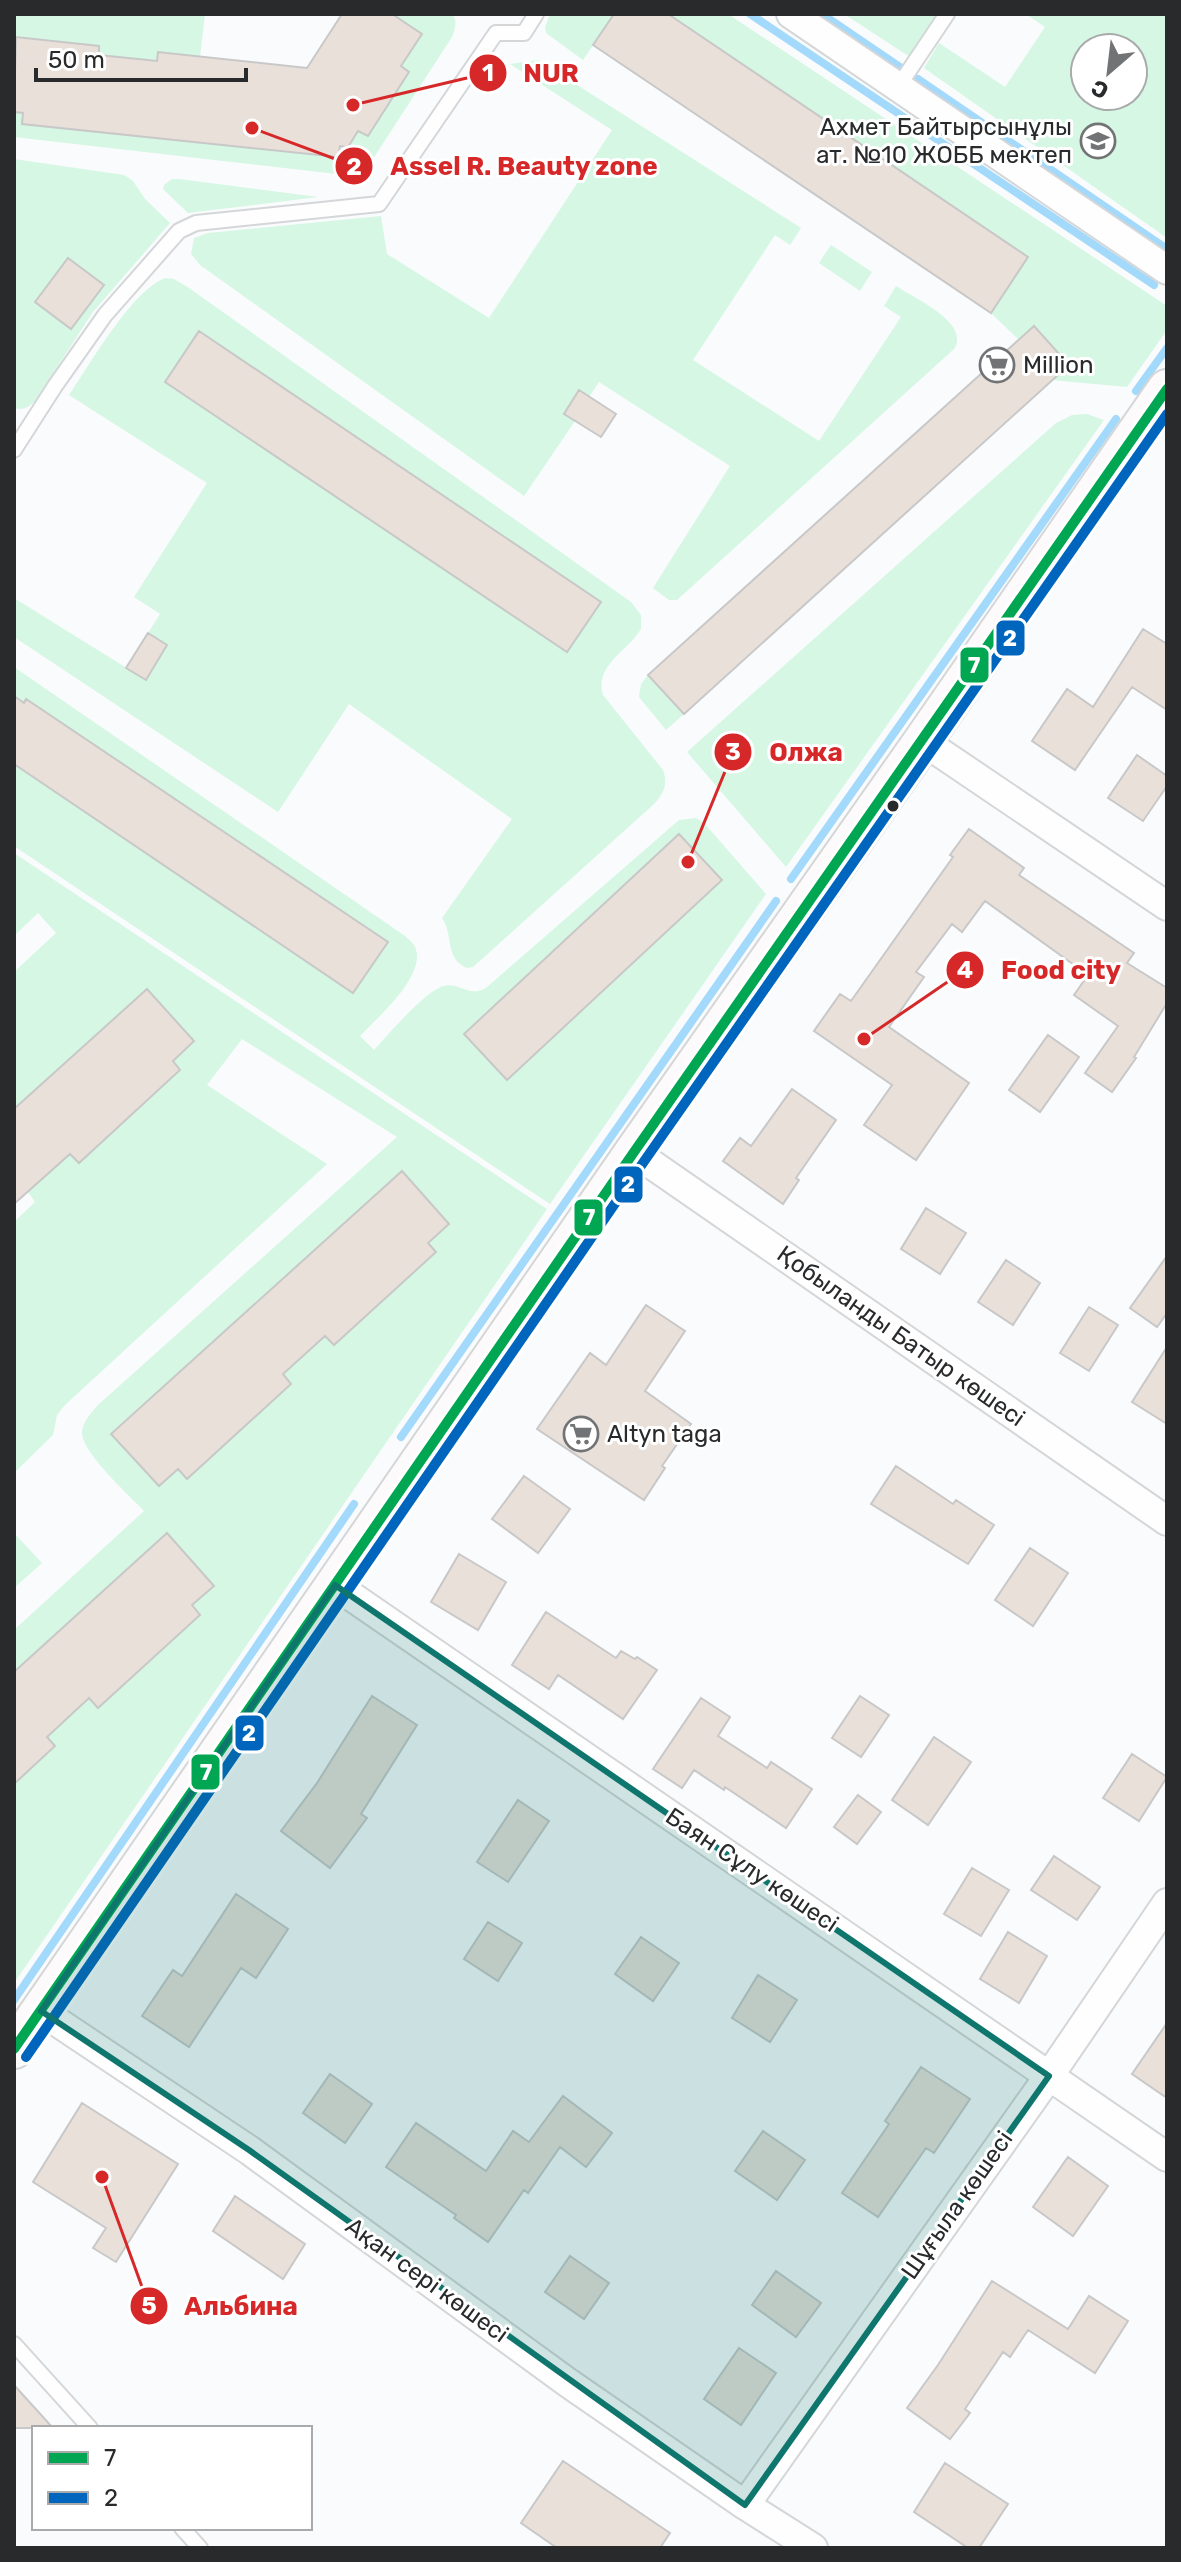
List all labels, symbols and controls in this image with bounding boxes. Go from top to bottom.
scale bar [36,32,246,82]
north arrow [1069,32,1149,112]
text: 50 m [48,46,105,74]
callout: NUR [468,48,595,98]
text: NUR [523,58,579,89]
text: 1 [482,59,494,87]
text: С [1087,74,1113,105]
place label: Ахмет Байтырсынұлы ат. №10 ЖОББ мектеп [816,113,1072,169]
school or university icon: Ахмет Байтырсынұлы ат. №10 ЖОББ мектеп [1079,122,1117,160]
callout: Assel R. Beauty zone [334,141,674,191]
text: Assel R. Beauty zone [390,151,658,182]
text: 2 [346,153,362,181]
supermarket icon: Million [978,346,1016,384]
place label: Million [1023,351,1094,379]
line badge: 2 [995,619,1026,657]
text: 2 [1003,625,1017,652]
line badge: 7 [959,646,990,684]
text: 7 [968,652,981,679]
callout: Олжа [713,727,859,777]
text: Олжа [769,737,843,768]
text: 3 [725,738,741,766]
unlabelled marker [885,798,901,814]
callout: Food city [945,945,1137,995]
text: Food city [1001,955,1121,986]
text: 4 [957,956,973,984]
line badge: 2 [613,1165,644,1204]
text: 2 [621,1171,635,1198]
line badge: 7 [573,1198,604,1237]
text: 7 [583,1204,596,1231]
street label: Қобыланды Батыр көшесі [772,1240,1030,1432]
supermarket icon: Altyn taga [562,1415,600,1453]
place label: Altyn taga [607,1420,722,1448]
line badge: 2 [234,1714,265,1752]
text: 2 [242,1720,256,1747]
line badge: 7 [190,1753,221,1791]
text: 7 [200,1759,213,1786]
street label: Баян Сұлу көшесі [660,1802,844,1938]
street label: Шұғыла көшесі [896,2126,1018,2284]
street label: Ақан сері көшесі [340,2212,514,2348]
callout: Альбина [129,2281,314,2331]
text: Альбина [184,2291,298,2322]
text: 5 [141,2292,157,2320]
legend [32,2426,312,2530]
text: 7 [104,2444,116,2472]
text: 2 [104,2484,118,2512]

